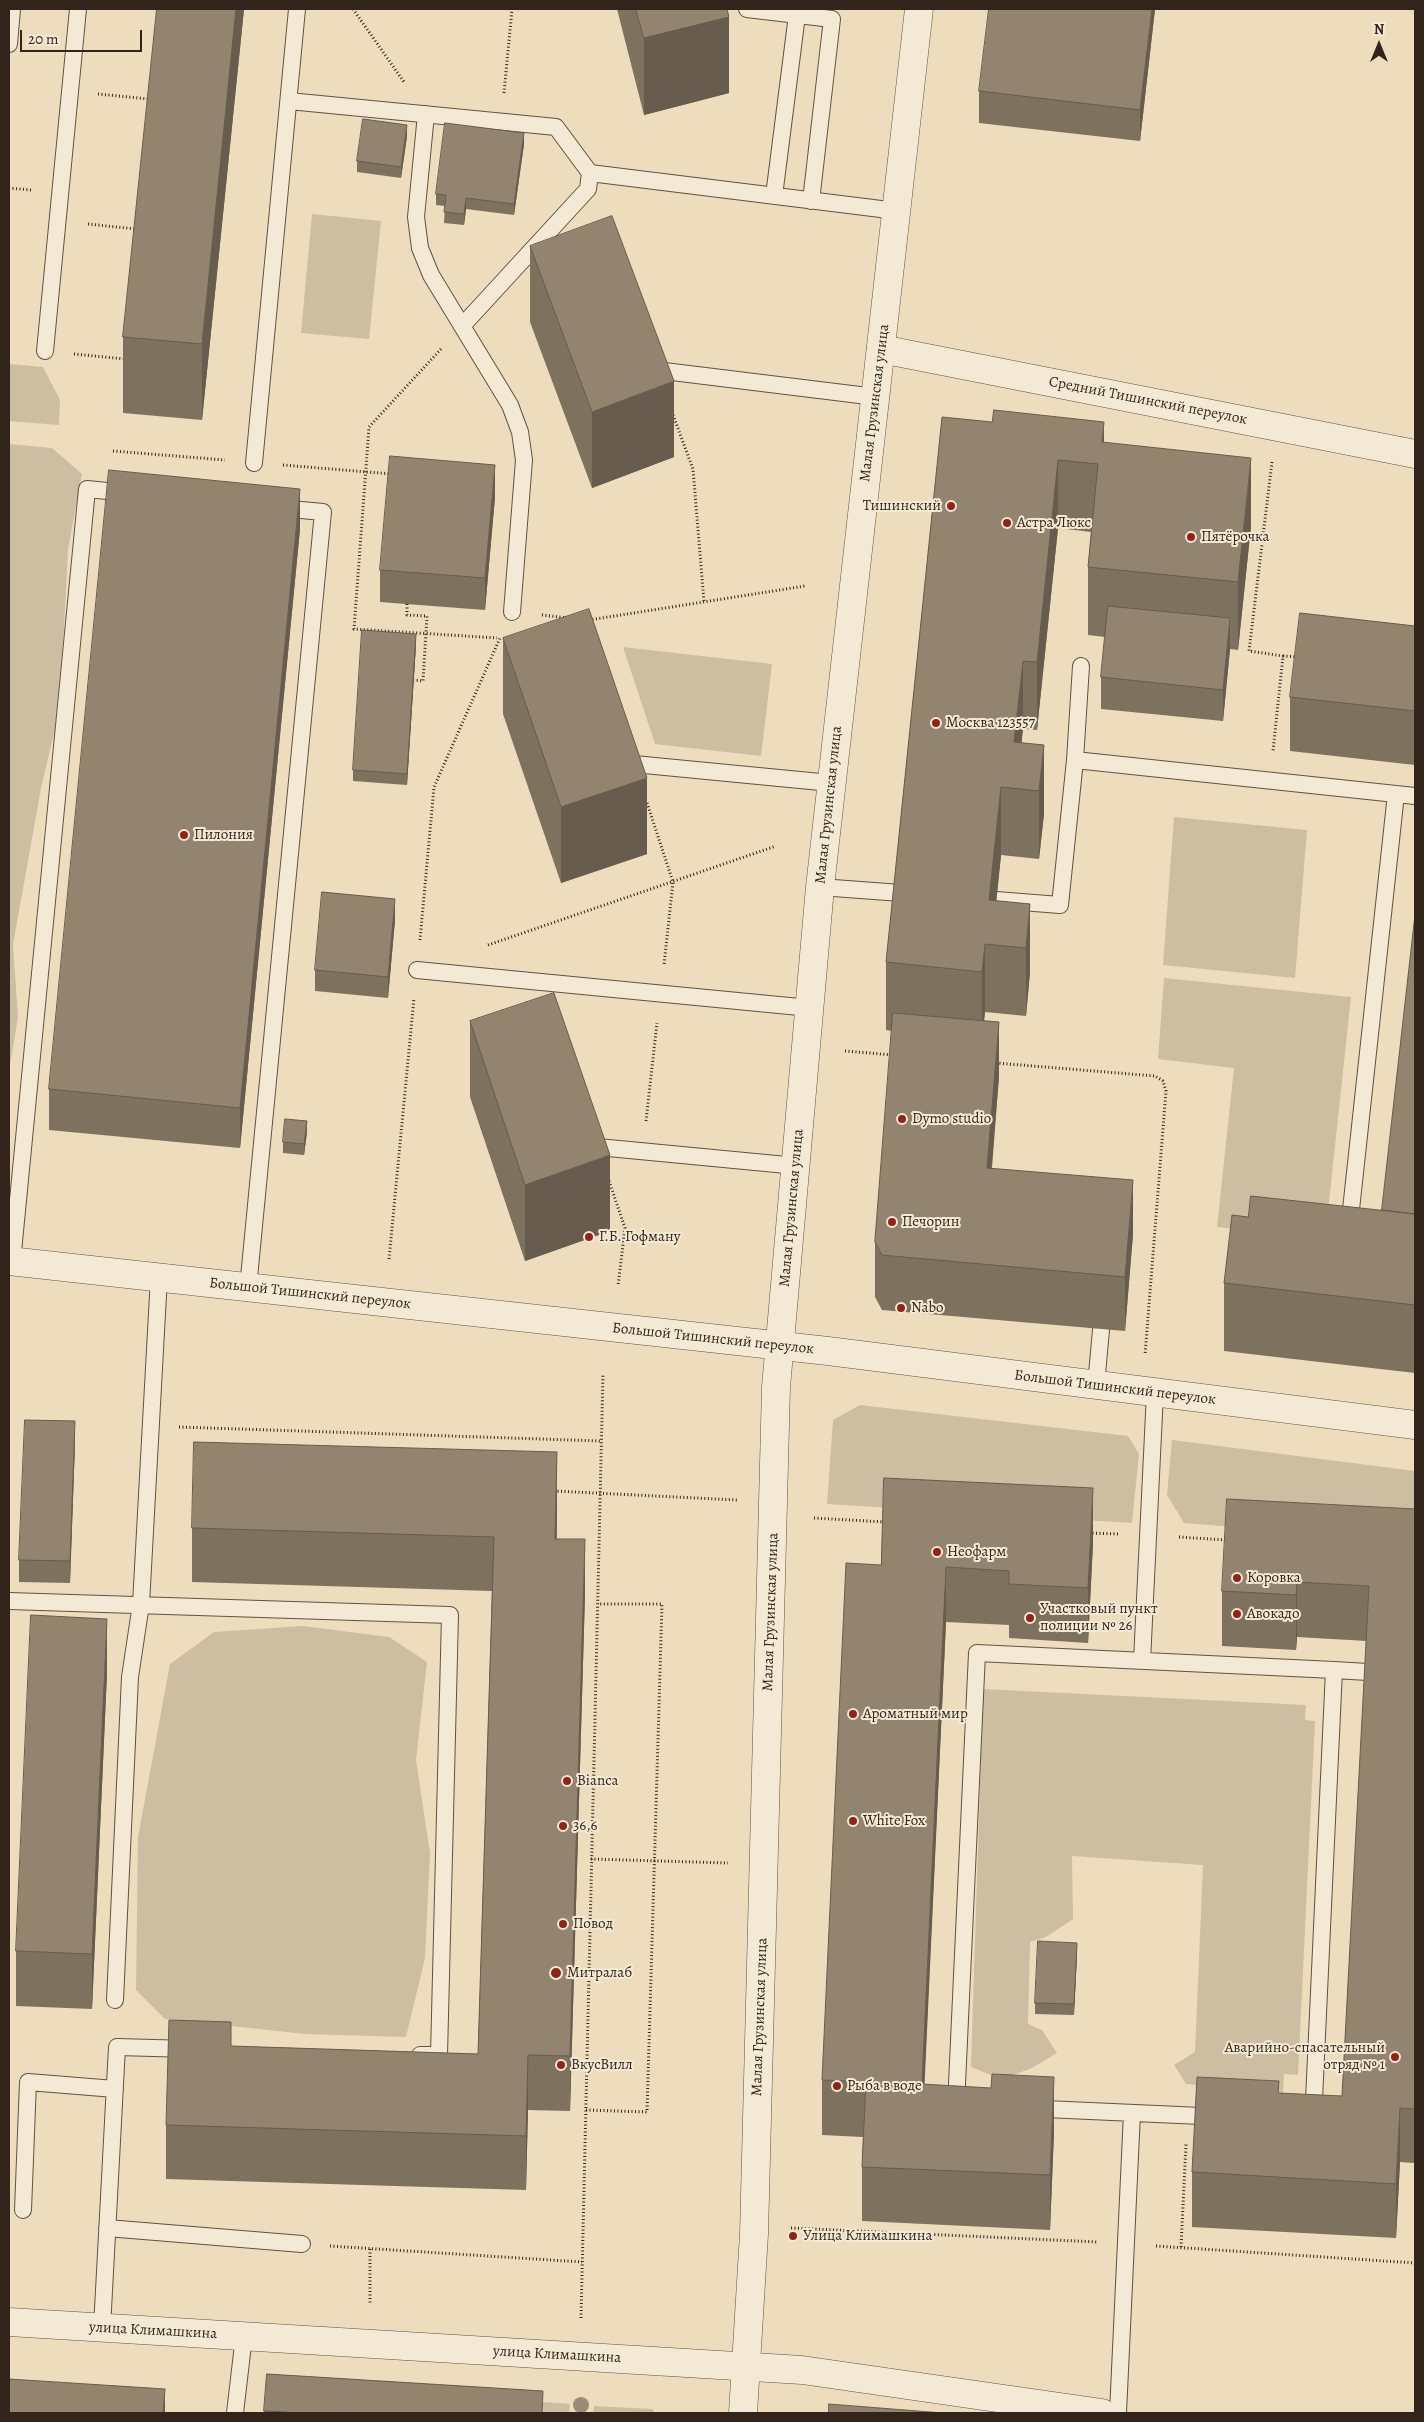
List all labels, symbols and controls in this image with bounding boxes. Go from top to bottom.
scale bar [22,20,145,52]
north arrow [1354,20,1404,70]
text: N [1374,20,1384,39]
text: 20 m [28,29,59,49]
street label: Малая Грузинская улица [856,323,894,483]
street label: Средний Тишинский переулок [1047,373,1249,429]
place label: Тишинский [863,497,941,515]
marker: Тишинский [945,500,957,512]
place label: Астра Люкс [1017,514,1091,532]
marker: Астра Люкс [1001,517,1013,529]
place label: Пятёрочка [1201,528,1269,546]
marker: Пятёрочка [1185,531,1197,543]
place label: Москва 123557 [946,714,1035,732]
marker: Москва 123557 [930,717,942,729]
street label: Малая Грузинская улица [812,725,846,885]
place label: Пилония [194,826,253,844]
marker: Пилония [178,829,190,841]
place label: Dymo studio [912,1110,991,1128]
marker: Dymo studio [896,1113,908,1125]
street label: Малая Грузинская улица [776,1128,808,1288]
place label: Печорин [902,1213,959,1231]
marker: Печорин [886,1216,898,1228]
place label: Г.Б. Гофману [599,1228,680,1246]
marker: Г.Б. Гофману [583,1231,595,1243]
street label: Большой Тишинский переулок [208,1274,412,1314]
place label: Nabo [911,1299,944,1317]
marker: Nabo [895,1302,907,1314]
street label: Большой Тишинский переулок [611,1319,815,1359]
street label: Большой Тишинский переулок [1013,1367,1217,1409]
street label: Малая Грузинская улица [759,1532,783,1692]
place label: Неофарм [947,1543,1006,1561]
marker: Неофарм [931,1546,943,1558]
place label: Коровка [1247,1569,1301,1587]
marker: Коровка [1231,1572,1243,1584]
place label: Участковый пункт полиции № 26 [1040,1600,1158,1635]
place label: Авокадо [1247,1605,1300,1623]
marker: Авокадо [1231,1608,1243,1620]
marker: Участковый пункт полиции № 26 [1024,1612,1036,1624]
place label: Ароматный мир [863,1705,968,1723]
marker: Ароматный мир [847,1708,859,1720]
place label: Bianca [577,1772,618,1790]
marker: Bianca [561,1775,573,1787]
place label: White Fox [863,1812,925,1830]
marker: White Fox [847,1815,859,1827]
place label: 36,6 [573,1817,598,1835]
marker: 36,6 [557,1820,569,1832]
place label: Повод [573,1915,613,1933]
marker: Повод [557,1918,569,1930]
street label: Малая Грузинская улица [748,1937,772,2097]
place label: Митралаб [567,1964,632,1982]
marker: Митралаб [549,1966,563,1980]
place label: Аварийно-спасательный отряд № 1 [1225,2039,1385,2074]
marker: Аварийно-спасательный отряд № 1 [1389,2051,1401,2063]
place label: ВкусВилл [571,2056,633,2074]
marker: ВкусВилл [555,2059,567,2071]
place label: Рыба в воде [847,2077,922,2095]
marker: Рыба в воде [831,2080,843,2092]
place label: Улица Климашкина [803,2227,933,2245]
marker: Улица Климашкина [787,2230,799,2242]
street label: улица Климашкина [88,2319,218,2343]
street label: улица Климашкина [492,2343,622,2367]

